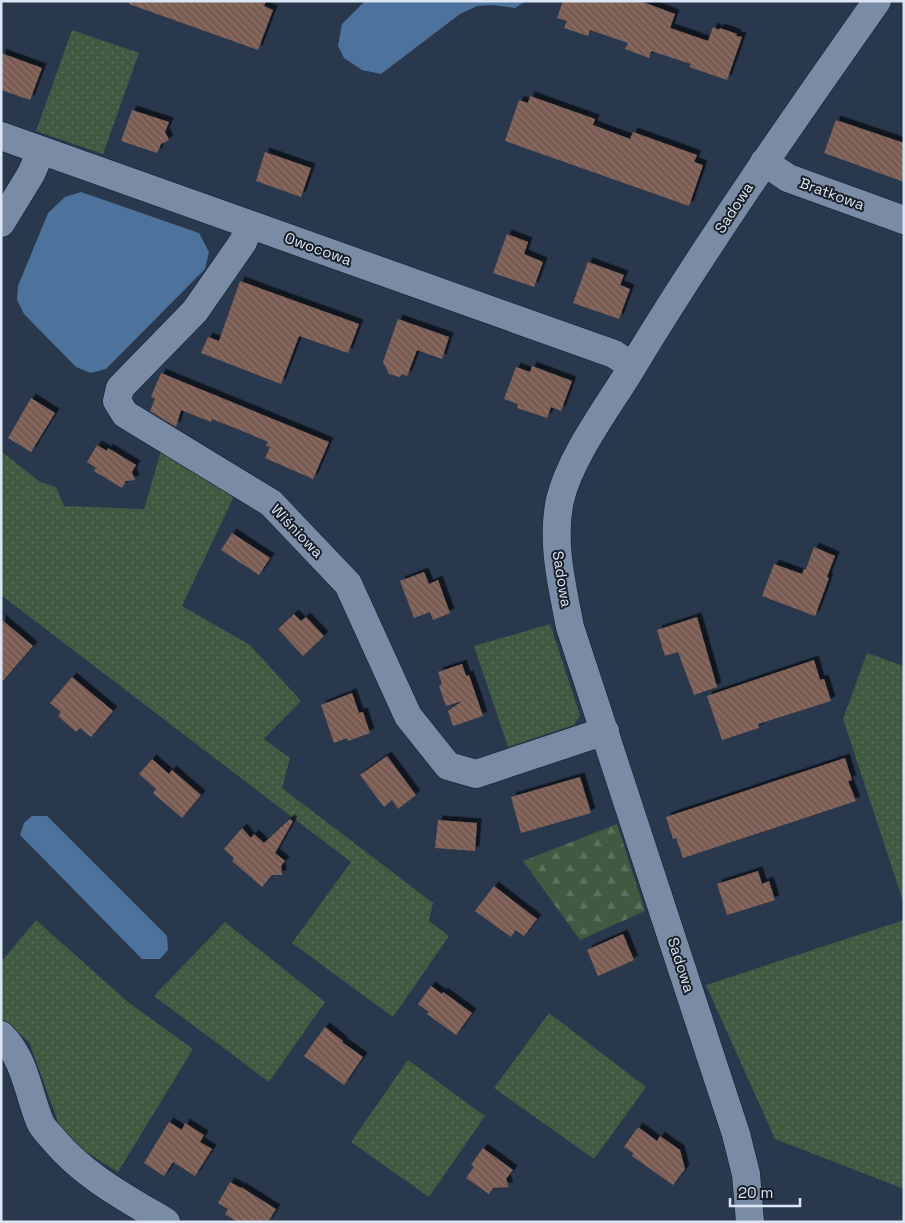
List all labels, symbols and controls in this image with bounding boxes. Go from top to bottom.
street label: Bratkowa [797,173,868,214]
street label: Sadowa [710,178,757,237]
street label: Owocowa [282,228,355,270]
street label: Wiśniowa [267,500,328,562]
street label: Sadowa [549,549,576,609]
street label: Sadowa [664,935,699,995]
scale bar [730,1176,800,1208]
text: 20 m [738,1183,773,1202]

